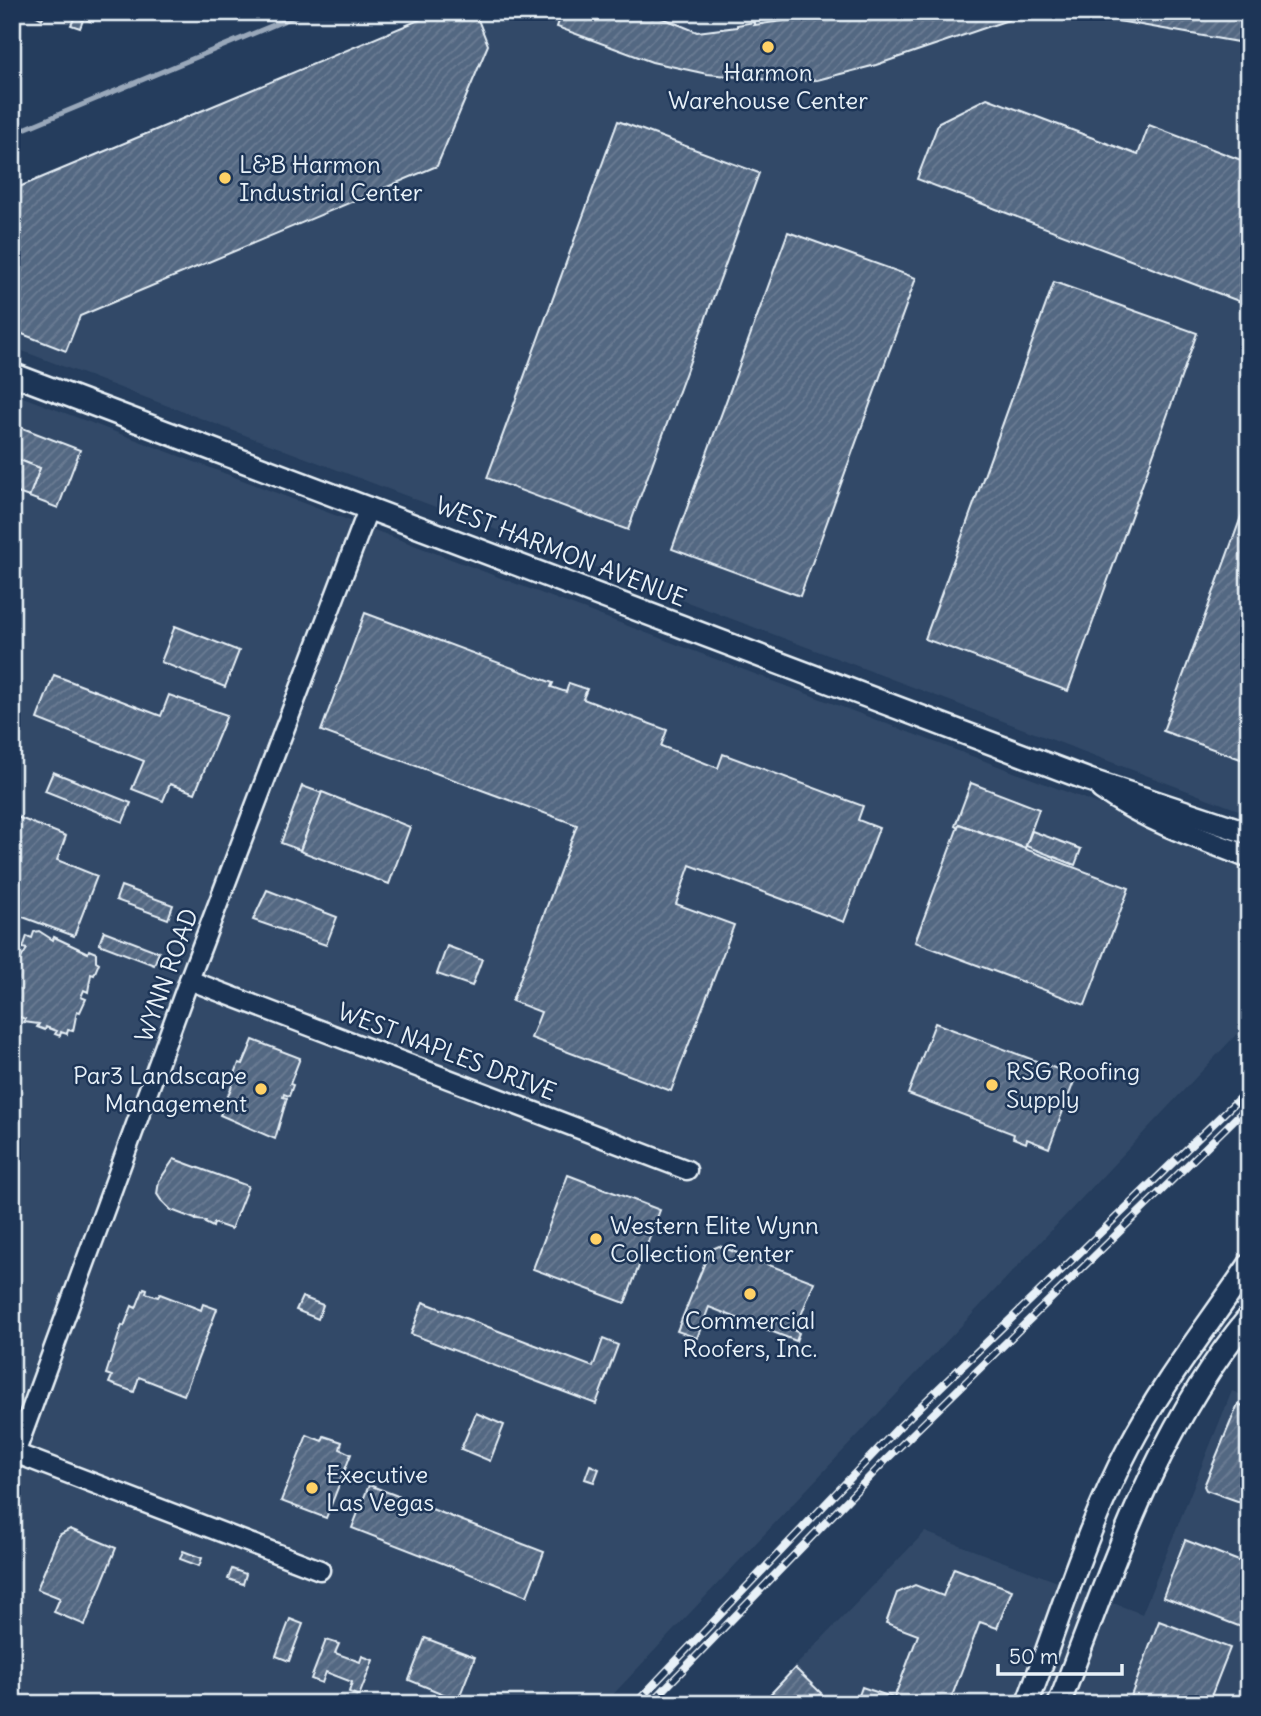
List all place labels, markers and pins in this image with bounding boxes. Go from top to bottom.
marker: Harmon Warehouse Center [760,39,776,55]
place label: Harmon Warehouse Center [668,57,868,115]
place label: L&B Harmon Industrial Center [239,149,423,207]
marker: L&B Harmon Industrial Center [217,170,233,186]
place label: RSG Roofing Supply [1006,1056,1140,1114]
place label: Par3 Landscape Management [73,1060,247,1118]
marker: RSG Roofing Supply [984,1077,1000,1093]
marker: Par3 Landscape Management [253,1081,269,1097]
place label: Western Elite Wynn Collection Center [610,1210,819,1268]
marker: Western Elite Wynn Collection Center [588,1231,604,1247]
marker: Commercial Roofers, Inc. [742,1286,758,1302]
place label: Commercial Roofers, Inc. [683,1305,817,1363]
place label: Executive Las Vegas [326,1459,434,1517]
marker: Executive Las Vegas [304,1480,320,1496]

